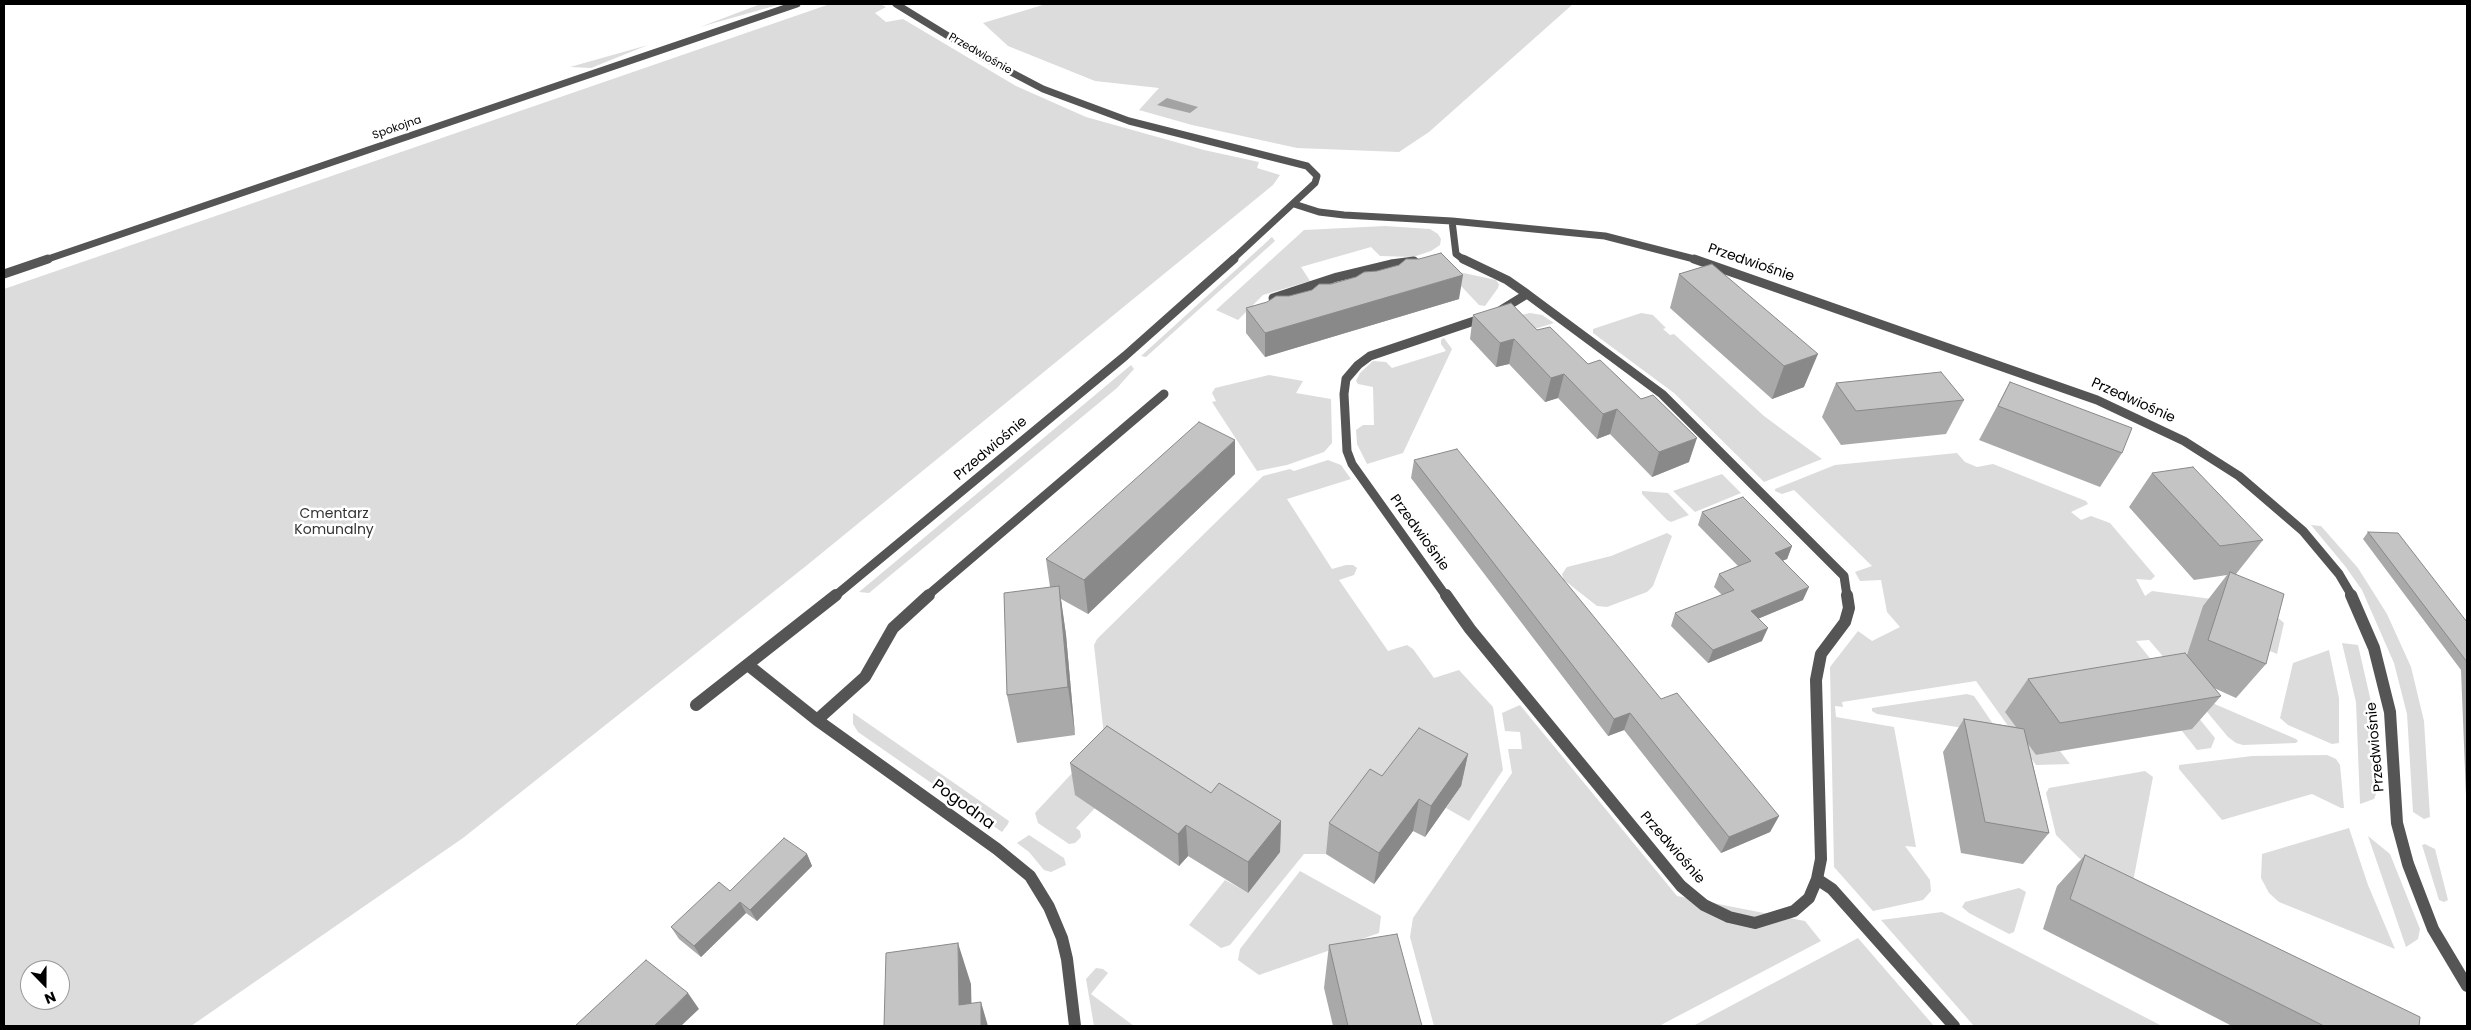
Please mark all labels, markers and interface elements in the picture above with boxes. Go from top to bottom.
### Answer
street label: Przedwiośnie [946,31,1014,77]
street label: Spokojna [371,113,423,143]
street label: Przedwiośnie [1706,240,1796,286]
street label: Przedwiośnie [2088,375,2178,427]
street label: Przedwiośnie [951,414,1031,484]
street label: Przedwiośnie [1386,492,1452,574]
park label: Cmentarz Komunalny [294,506,374,538]
street label: Przedwiośnie [2364,701,2388,793]
street label: Pogodna [928,776,998,834]
street label: Przedwiośnie [1636,808,1708,888]
north arrow [20,960,70,1010]
text: N [42,987,59,1009]

